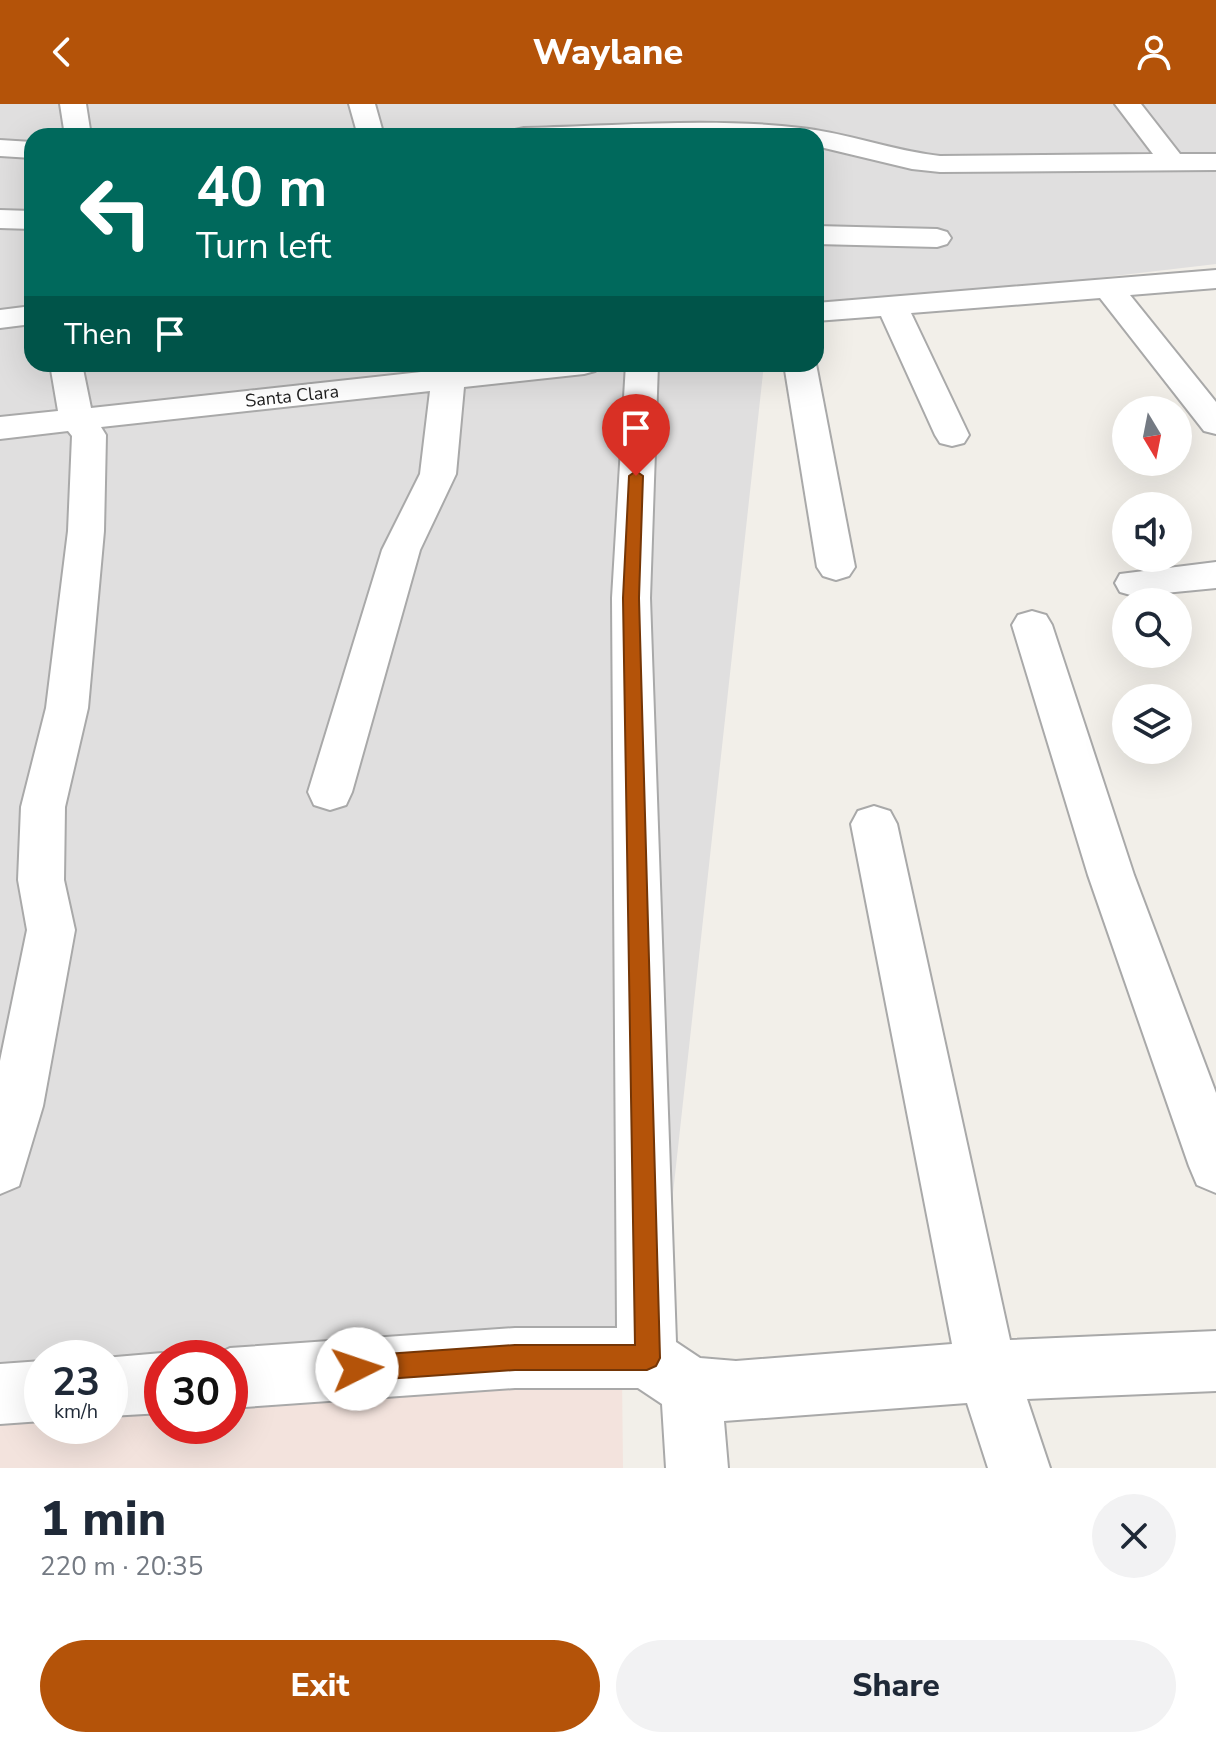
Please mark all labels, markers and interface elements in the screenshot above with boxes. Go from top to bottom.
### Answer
text: Waylane [533,28,683,77]
icon: back [40,30,84,74]
icon: person [1132,30,1176,74]
text: 40 m [196,149,327,226]
icon: left [64,160,168,264]
text: Turn left [196,222,331,271]
icon: arrive [148,312,192,356]
text: Then [64,314,132,355]
street label: Santa Clara [244,379,340,413]
pin [602,394,670,476]
north arrow [1112,396,1192,476]
map controls [1112,396,1192,764]
icon: arrive [614,406,658,450]
button: sound [1112,492,1192,572]
button: search [1112,588,1192,668]
button: layers [1112,684,1192,764]
position arrow [315,1327,399,1411]
speed limit sign: 30 [144,1340,248,1444]
text: 23 [52,1355,100,1409]
text: km/h [54,1398,98,1425]
text: 1 min [40,1486,166,1552]
button: close [1092,1494,1176,1578]
text: 220 m · 20:35 [40,1549,203,1584]
button: Exit [40,1640,600,1732]
button: Share [616,1640,1176,1732]

